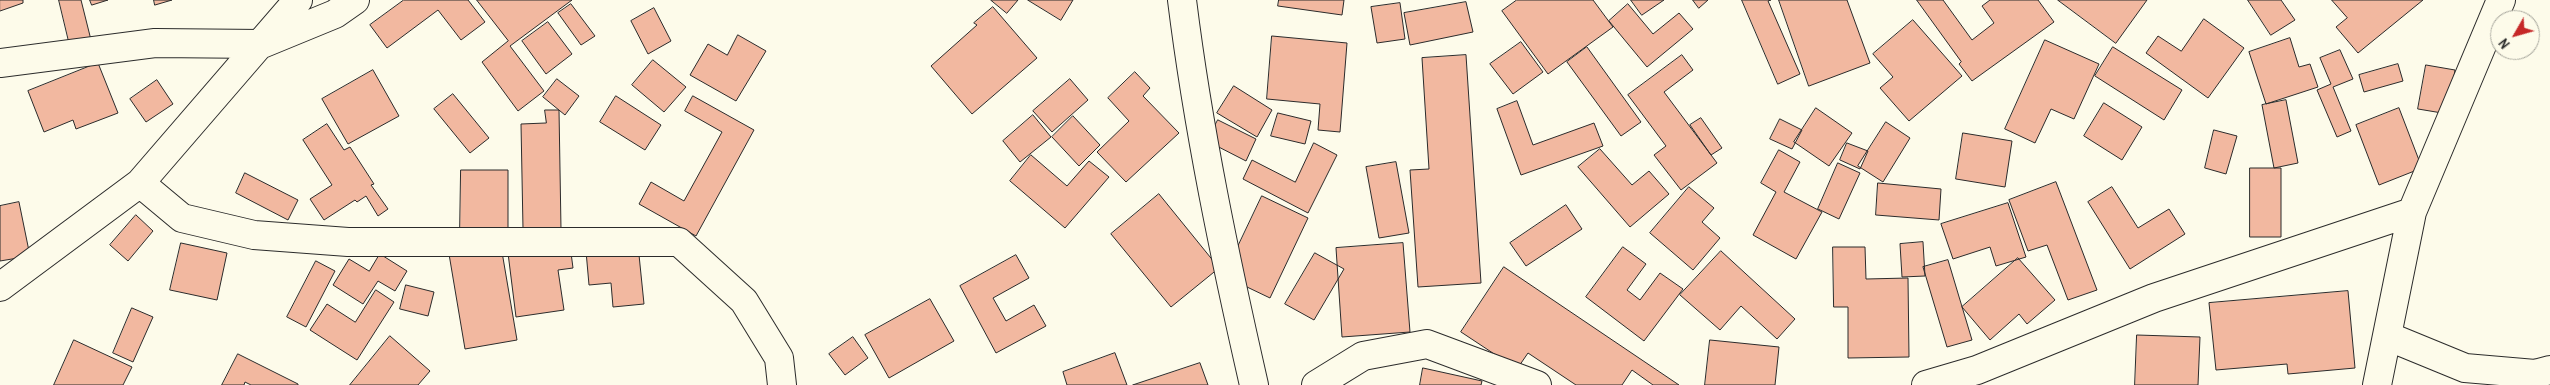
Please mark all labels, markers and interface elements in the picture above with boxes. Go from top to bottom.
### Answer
north arrow [2490,10,2540,60]
text: N [2494,35,2514,52]

